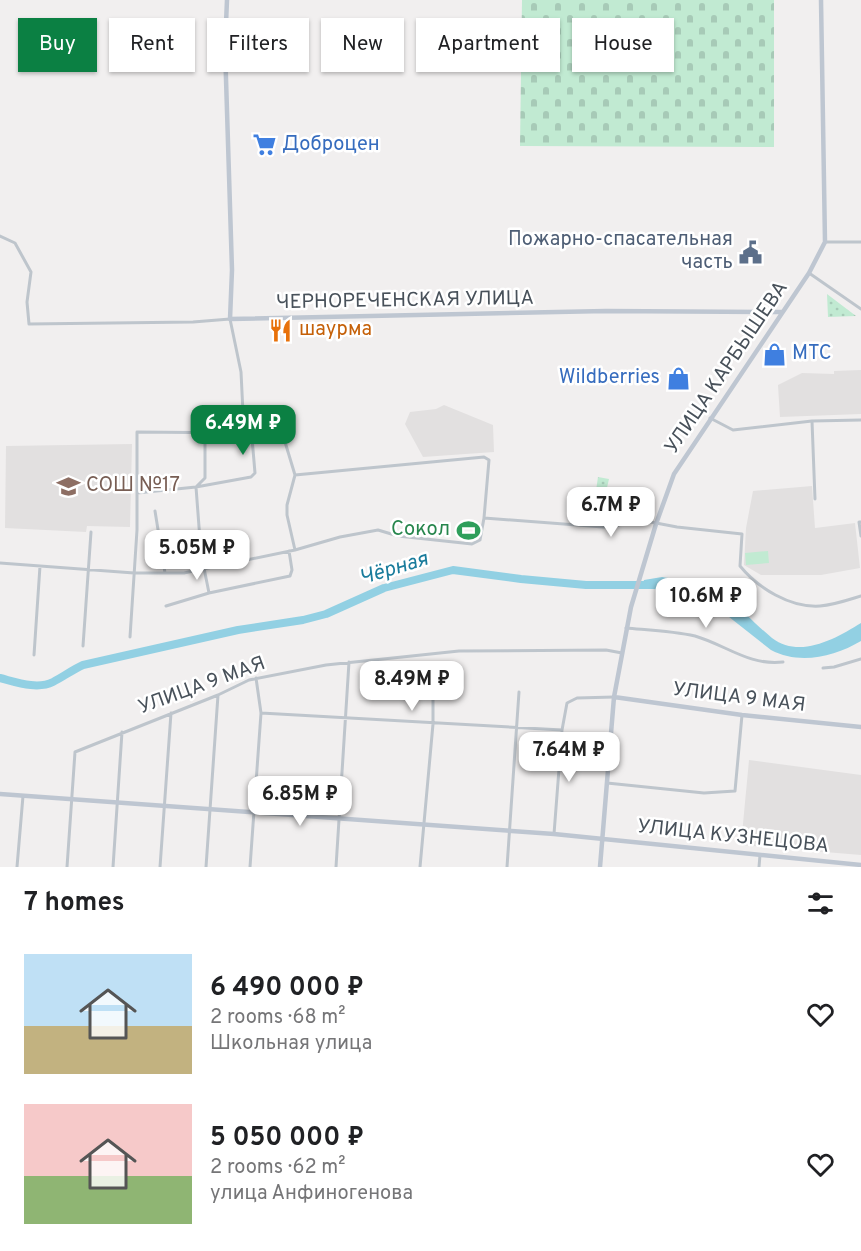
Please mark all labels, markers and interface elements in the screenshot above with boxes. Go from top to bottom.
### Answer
chip: Buy [18,18,97,72]
chip: Rent [109,18,195,72]
chip: Filters [207,18,309,72]
chip: New [321,18,404,72]
chip: Apartment [416,18,560,72]
chip: House [572,18,674,72]
supermarket icon: Доброцен [251,132,277,158]
place label: Доброцен [282,132,380,158]
place label: Пожарно-спасательная часть [508,227,733,276]
public building icon: Пожарно-спасательная часть [738,239,764,265]
street label: УЛИЦА КАРБЫШЕВА [660,277,794,459]
street label: ЧЕРНОРЕЧЕНСКАЯ УЛИЦА [276,286,534,316]
restaurant icon: шаурма [268,317,294,343]
place label: шаурма [299,317,372,343]
shop icon: МТС [761,341,787,367]
place label: МТС [792,341,832,367]
place label: Wildberries [559,365,660,391]
shop icon: Wildberries [665,365,691,391]
pin: 6.49M ₽ [188,405,298,456]
text: 6.49M ₽ [205,411,281,437]
school or university icon: СОШ №17 [55,473,81,499]
place label: СОШ №17 [86,473,180,499]
pin: 6.7M ₽ [562,487,660,538]
text: 6.7M ₽ [581,493,641,519]
place label: Сокол [391,517,450,543]
sports icon: Сокол [455,517,481,543]
pin: 5.05M ₽ [142,530,252,581]
text: 5.05M ₽ [159,536,235,562]
water label: Чёрная [357,546,433,592]
pin: 10.6M ₽ [651,578,761,629]
text: 10.6M ₽ [670,584,742,610]
street label: УЛИЦА 9 МАЯ [135,651,269,721]
pin: 8.49M ₽ [357,661,467,712]
text: 8.49M ₽ [374,667,450,693]
street label: УЛИЦА 9 МАЯ [671,677,807,719]
pin: 7.64M ₽ [514,732,624,783]
text: 7.64M ₽ [533,738,605,764]
pin: 6.85M ₽ [245,776,355,827]
text: 6.85M ₽ [262,782,338,808]
street label: УЛИЦА КУЗНЕЦОВА [636,814,830,860]
text: 7 homes [24,887,124,920]
icon: filters [804,887,837,920]
text: 6 490 000 ₽ [210,972,364,1005]
icon: home [72,978,144,1050]
icon: heart [804,998,837,1031]
text: 2 rooms · 68 m² [210,1005,346,1031]
text: Школьная улица [210,1031,372,1057]
text: 5 050 000 ₽ [210,1122,364,1155]
icon: home [72,1128,144,1200]
icon: heart [804,1148,837,1181]
text: 2 rooms · 62 m² [210,1155,346,1181]
text: улица Анфиногенова [210,1181,413,1207]

